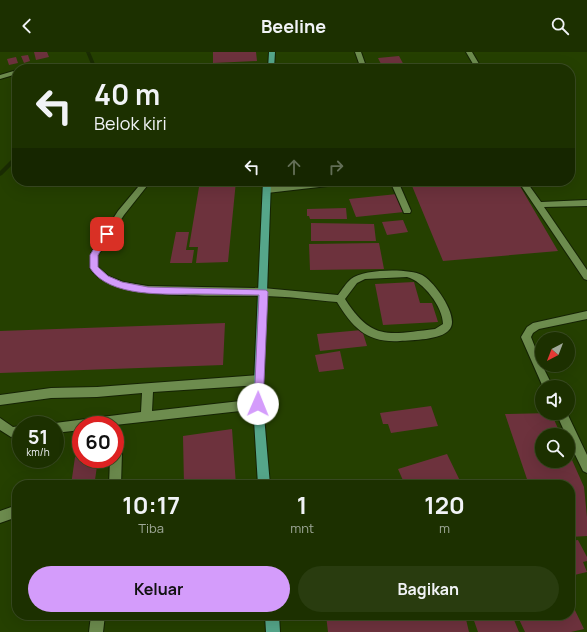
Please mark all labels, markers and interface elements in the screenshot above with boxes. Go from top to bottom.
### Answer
text: Beeline [261,14,326,38]
icon: back [16,15,38,37]
icon: search [549,15,571,37]
text: 40 m [94,75,160,113]
icon: left [28,80,80,132]
text: Belok kiri [94,111,167,135]
icon: left [241,156,263,178]
icon: ahead [283,156,305,178]
icon: right [325,156,347,178]
pin [90,217,124,251]
icon: arrive [96,223,118,245]
north arrow [535,332,575,372]
map controls [535,332,575,468]
button: sound [535,380,575,420]
position arrow [237,383,279,425]
speed limit sign: 60 [72,416,124,468]
text: 51 [28,423,48,450]
button: search [535,428,575,468]
text: km/h [26,445,50,459]
text: 10:17 [122,488,180,521]
text: 1 [297,488,307,521]
text: 120 [424,488,465,521]
text: Tiba [138,519,164,537]
text: mnt [290,519,314,537]
text: m [439,519,450,537]
button: Keluar [28,566,290,612]
button: Bagikan [298,566,559,612]

